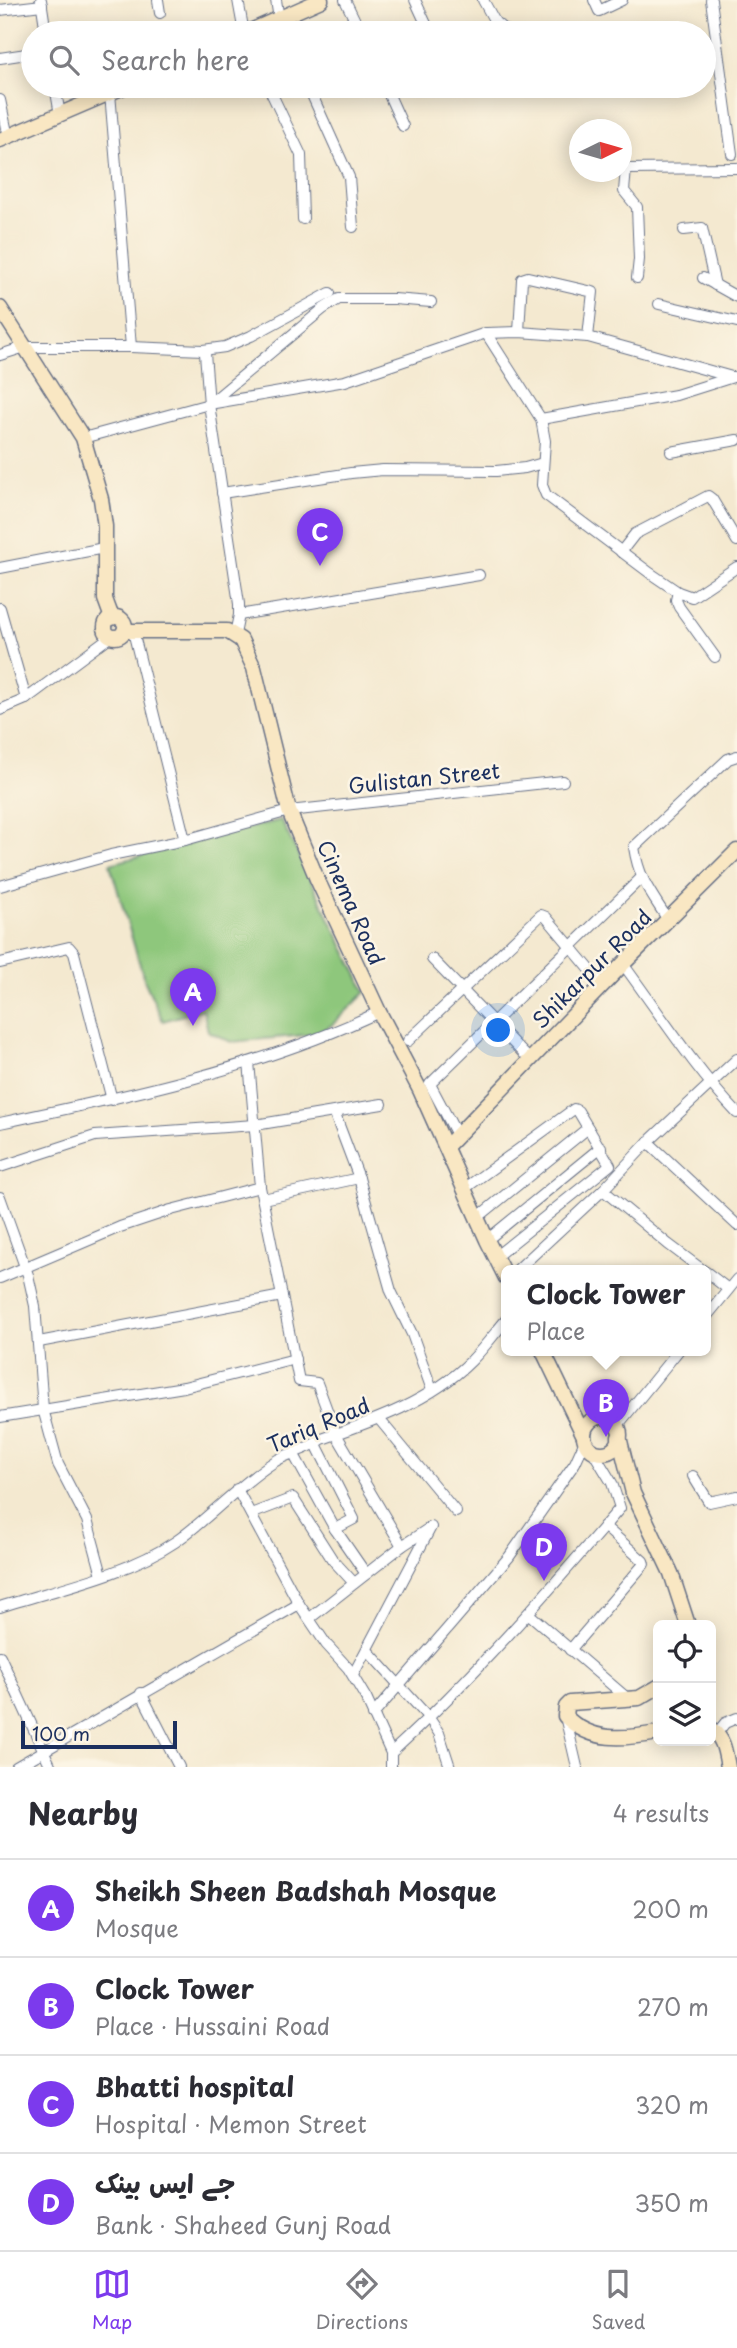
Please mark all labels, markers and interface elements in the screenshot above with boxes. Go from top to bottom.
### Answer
search box [21,21,716,98]
text: Search here [101,40,250,79]
icon: search [45,41,83,79]
north arrow [569,119,632,182]
pin: C [297,508,343,566]
street label: Gulistan Street [347,753,501,801]
street label: Cinema Road [310,834,394,970]
street label: Shikarpur Road [524,901,658,1035]
pin: A [170,968,216,1026]
your location [481,1013,515,1047]
popup [501,1265,711,1356]
text: Clock Tower [527,1274,685,1313]
text: Place [527,1313,585,1348]
pin: B [583,1379,629,1437]
street label: Tariq Road [262,1388,374,1460]
pin: D [521,1523,567,1581]
map controls [653,1620,716,1746]
button: locate [653,1620,716,1683]
button: layers [653,1683,716,1746]
scale bar [21,1718,177,1750]
text: 100 m [32,1719,90,1747]
text: Nearby [28,1790,138,1835]
text: 4 results [613,1795,709,1830]
text: Sheikh Sheen Badshah Mosque [95,1871,497,1910]
text: A [42,1891,60,1926]
text: 200 m [632,1891,709,1926]
text: Mosque [95,1910,179,1945]
text: Clock Tower [95,1969,254,2008]
text: B [43,1989,59,2024]
text: 270 m [637,1989,709,2024]
text: Place · Hussaini Road [95,2008,330,2043]
text: Bhatti hospital [95,2067,294,2106]
text: C [42,2087,60,2122]
text: 320 m [635,2087,709,2122]
text: Hospital · Memon Street [95,2106,367,2141]
text: جے ایس بینک [95,2163,235,2202]
text: D [42,2185,60,2220]
text: 350 m [634,2185,709,2220]
text: Bank · Shaheed Gunj Road [95,2207,391,2242]
tab: Map [92,2265,132,2335]
tab: Directions [316,2265,408,2335]
tab: Saved [591,2265,645,2335]

